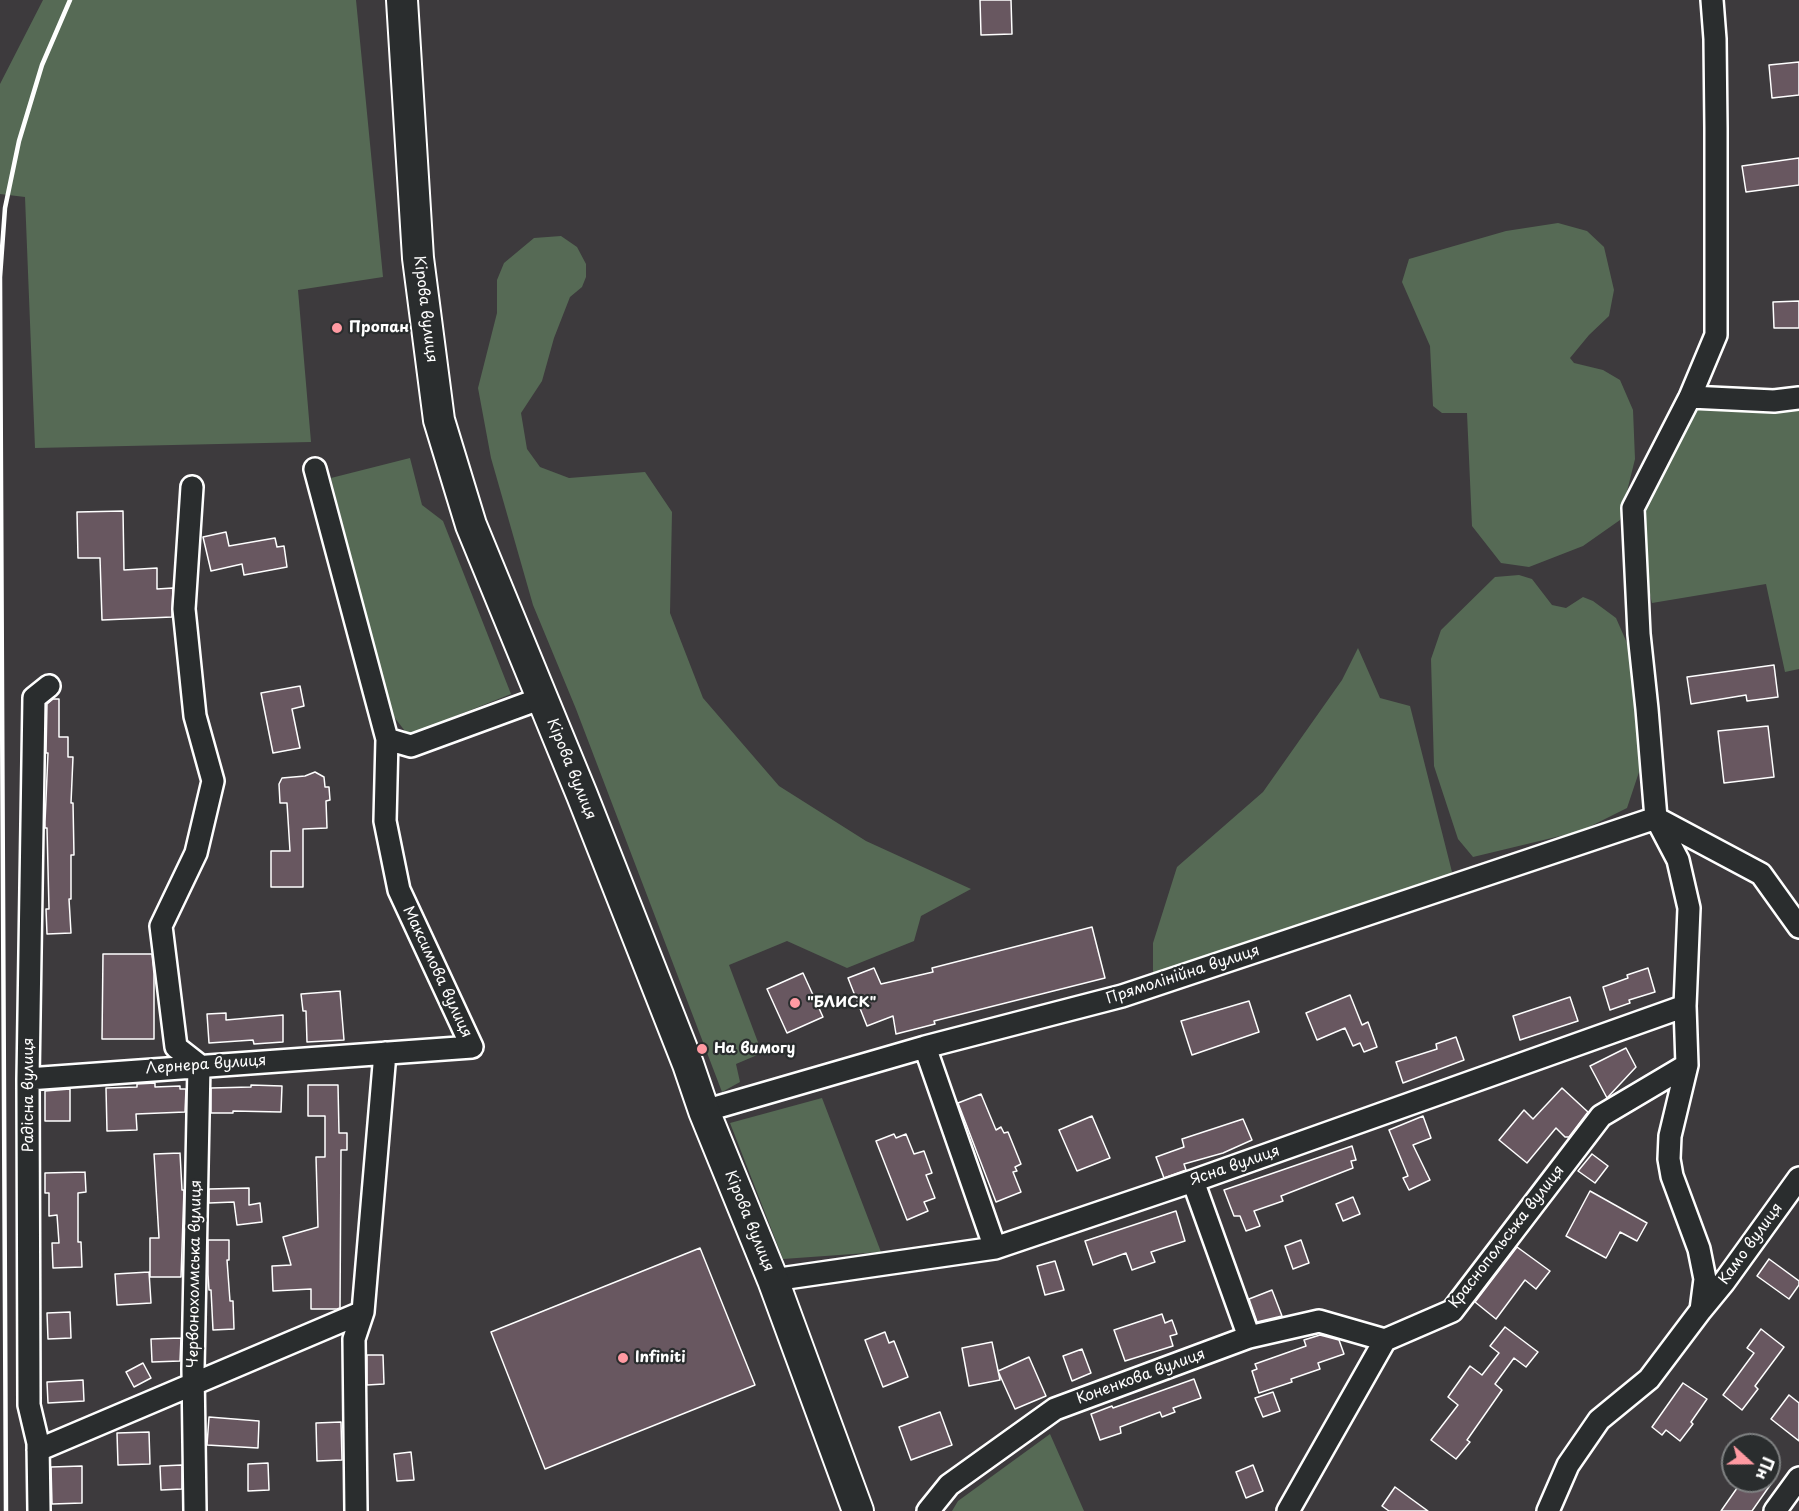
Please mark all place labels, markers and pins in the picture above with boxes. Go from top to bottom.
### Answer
place label: Пропан [349,319,409,337]
marker: Пропан [330,321,344,335]
place label: "БЛИСК" [807,994,876,1012]
marker: "БЛИСК" [788,996,802,1010]
place label: На вимогу [714,1040,795,1058]
marker: На вимогу [695,1042,709,1056]
place label: Infiniti [635,1349,685,1367]
marker: Infiniti [616,1351,630,1365]

